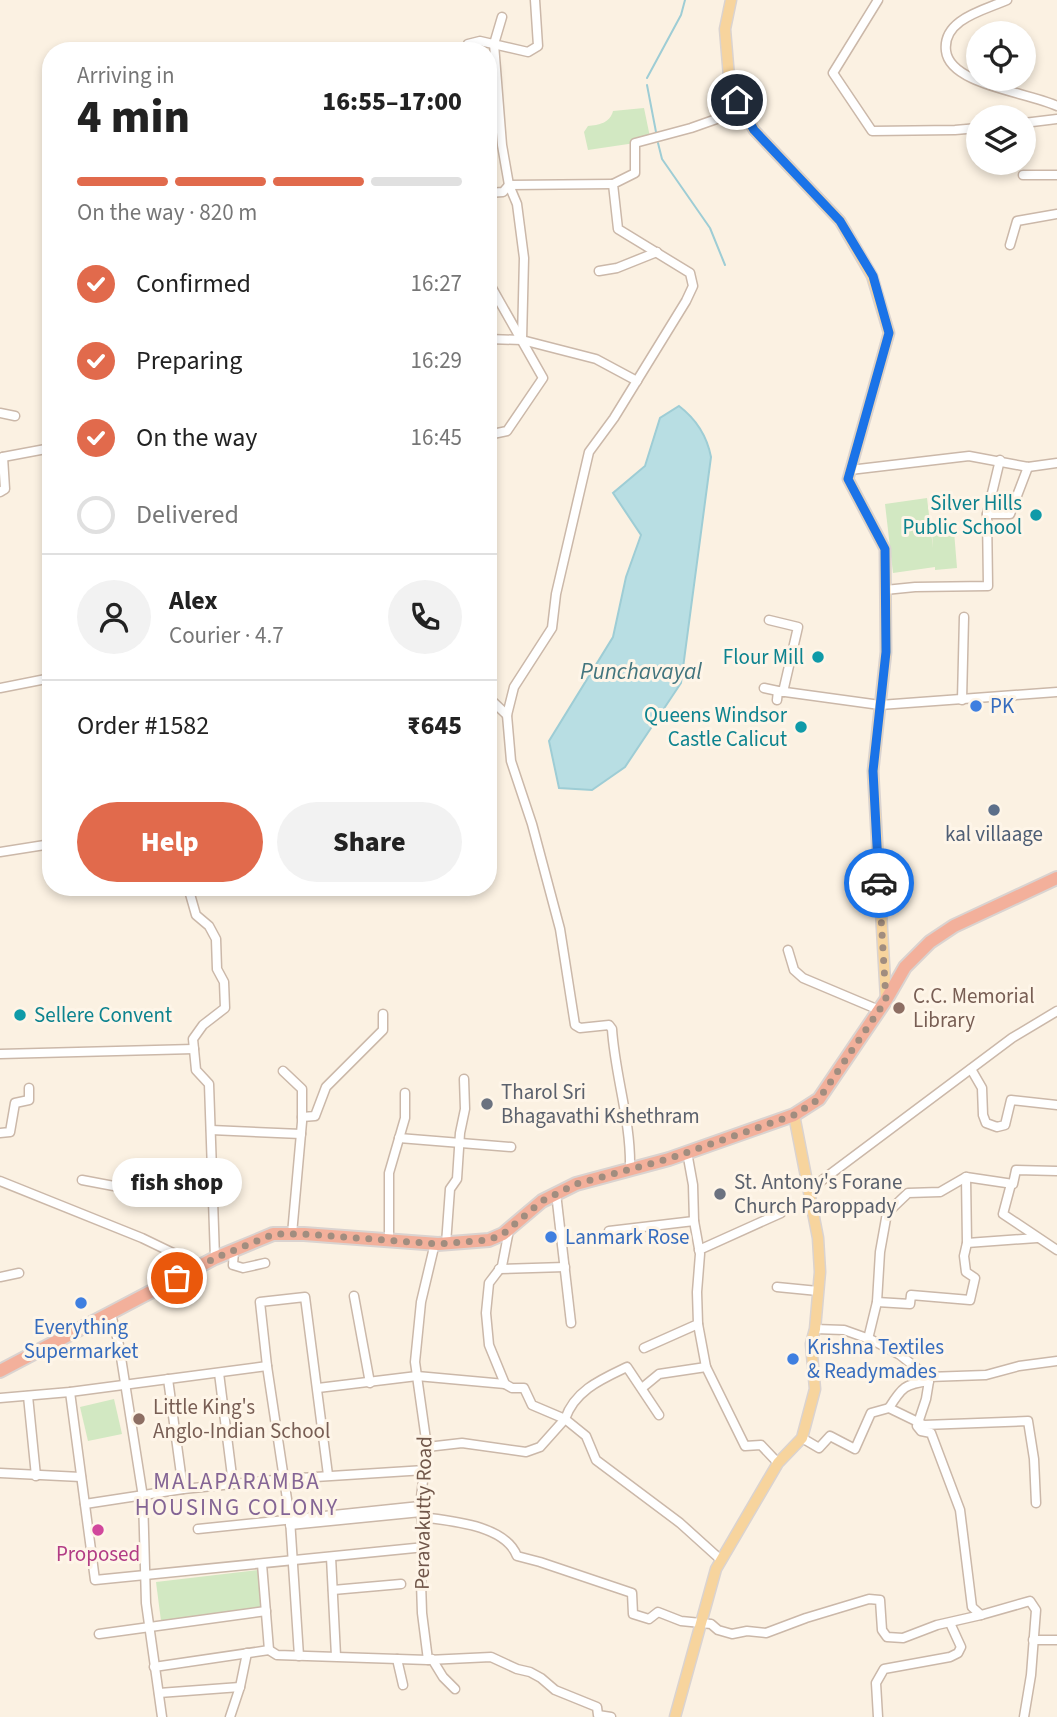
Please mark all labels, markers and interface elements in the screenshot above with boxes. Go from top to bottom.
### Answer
map controls [966,21,1036,175]
button: locate [966,21,1036,91]
text: Arriving in [77,59,175,92]
pin [707,70,767,130]
icon: home [718,81,756,119]
text: 16:55–17:00 [322,83,462,120]
text: 4 min [77,85,190,150]
button: layers [966,105,1036,175]
text: On the way · 820 m [77,196,257,229]
icon: check [77,265,115,303]
text: Confirmed [136,265,251,302]
text: 16:27 [411,267,462,300]
icon: check [77,342,115,380]
text: Preparing [136,342,242,379]
text: 16:29 [411,344,462,377]
icon: check [77,419,115,457]
text: On the way [136,419,257,456]
text: 16:45 [411,421,462,454]
place label: Silver Hills Public School [902,488,1022,542]
text: Delivered [136,496,239,533]
marker: Silver Hills Public School [1028,507,1044,523]
button: person [77,580,151,654]
button: phone [388,580,462,654]
text: Alex [169,582,218,619]
text: Courier · 4.7 [169,619,284,652]
place label: Flour Mill [723,642,804,672]
marker: Flour Mill [810,649,826,665]
water label: Punchavayal [580,655,702,688]
place label: PK [990,691,1015,721]
marker: PK [968,698,984,714]
place label: Queens Windsor Castle Calicut [644,700,788,754]
text: Order #1582 [77,707,209,744]
text: ₹645 [407,707,462,744]
marker: Queens Windsor Castle Calicut [793,719,809,735]
button: Help [77,802,263,882]
button: Share [277,802,462,882]
marker: kal villaage [986,802,1002,818]
place label: kal villaage [945,819,1043,849]
courier [844,848,914,918]
icon: car [860,864,898,902]
place label: C.C. Memorial Library [913,981,1035,1035]
place label: Sellere Convent [34,1000,172,1030]
marker: C.C. Memorial Library [891,1000,907,1016]
marker: Sellere Convent [12,1007,28,1023]
place label: Tharol Sri Bhagavathi Kshethram [501,1077,700,1131]
marker: Tharol Sri Bhagavathi Kshethram [479,1096,495,1112]
callout: fish shop [112,1159,242,1208]
text: fish shop [131,1166,223,1199]
place label: St. Antony's Forane Church Paroppady [734,1167,902,1221]
marker: St. Antony's Forane Church Paroppady [712,1186,728,1202]
place label: Lanmark Rose [565,1222,689,1252]
marker: Lanmark Rose [543,1229,559,1245]
pin [147,1248,207,1308]
icon: bag [158,1259,196,1297]
marker: Everything Supermarket [73,1295,89,1311]
place label: Everything Supermarket [24,1312,138,1366]
place label: Krishna Textiles & Readymades [807,1332,944,1386]
marker: Krishna Textiles & Readymades [785,1351,801,1367]
place label: Little King's Anglo-Indian School [153,1392,330,1446]
marker: Little King's Anglo-Indian School [131,1411,147,1427]
street label: Peravakutty Road [407,1436,439,1590]
district label: MALAPARAMBA HOUSING COLONY [135,1465,339,1524]
marker: Proposed [90,1522,106,1538]
place label: Proposed [56,1539,140,1569]

